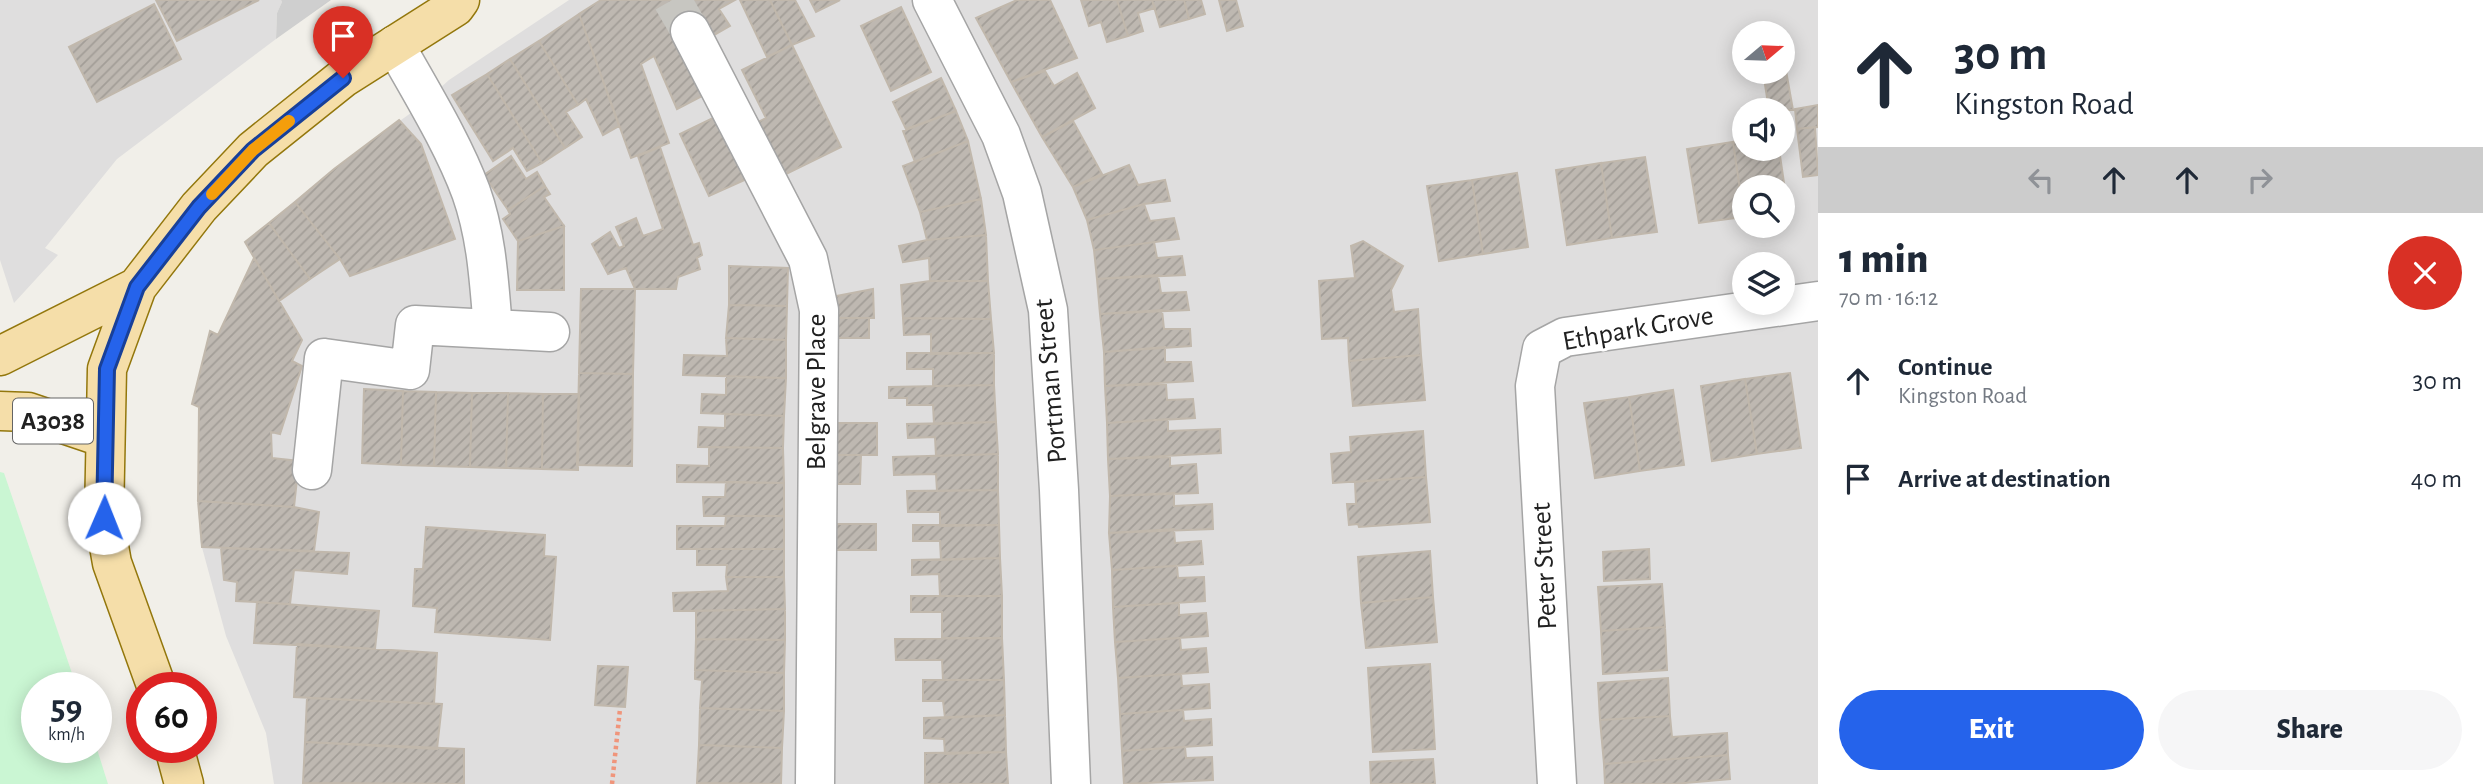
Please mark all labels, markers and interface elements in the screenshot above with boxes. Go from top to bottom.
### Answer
pin [313,6,373,78]
icon: arrive [324,17,362,55]
north arrow [1732,21,1796,84]
map controls [1732,21,1795,315]
icon: ahead [1839,28,1930,119]
text: 30 m [1954,30,2048,79]
text: Kingston Road [1954,88,2134,120]
button: sound [1732,98,1795,161]
icon: left [2022,161,2060,199]
icon: ahead [2095,161,2133,199]
icon: ahead [2168,161,2206,199]
icon: right [2241,161,2279,199]
button: search [1732,175,1795,238]
button: close [2388,236,2462,310]
text: 1 min [1839,238,1928,280]
button: layers [1732,252,1795,315]
text: 70 m · 16:12 [1839,287,1938,310]
street label: Portman Street [1030,298,1072,464]
street label: Ethpark Grove [1560,302,1716,356]
street label: Belgrave Place [803,314,831,470]
text: Continue [1898,354,1993,380]
icon: ahead [1839,362,1877,400]
text: 30 m [2412,368,2462,394]
text: Kingston Road [1898,385,2027,408]
road number: A3038 [13,398,93,444]
icon: arrive [1839,460,1877,498]
text: Arrive at destination [1898,466,2111,492]
text: 40 m [2411,466,2462,492]
position arrow [67,481,141,555]
street label: Peter Street [1528,502,1562,630]
speed limit sign: 60 [126,672,217,763]
button: Exit [1839,690,2144,770]
button: Share [2158,690,2462,770]
text: 59 [50,691,83,726]
text: km/h [48,726,85,744]

